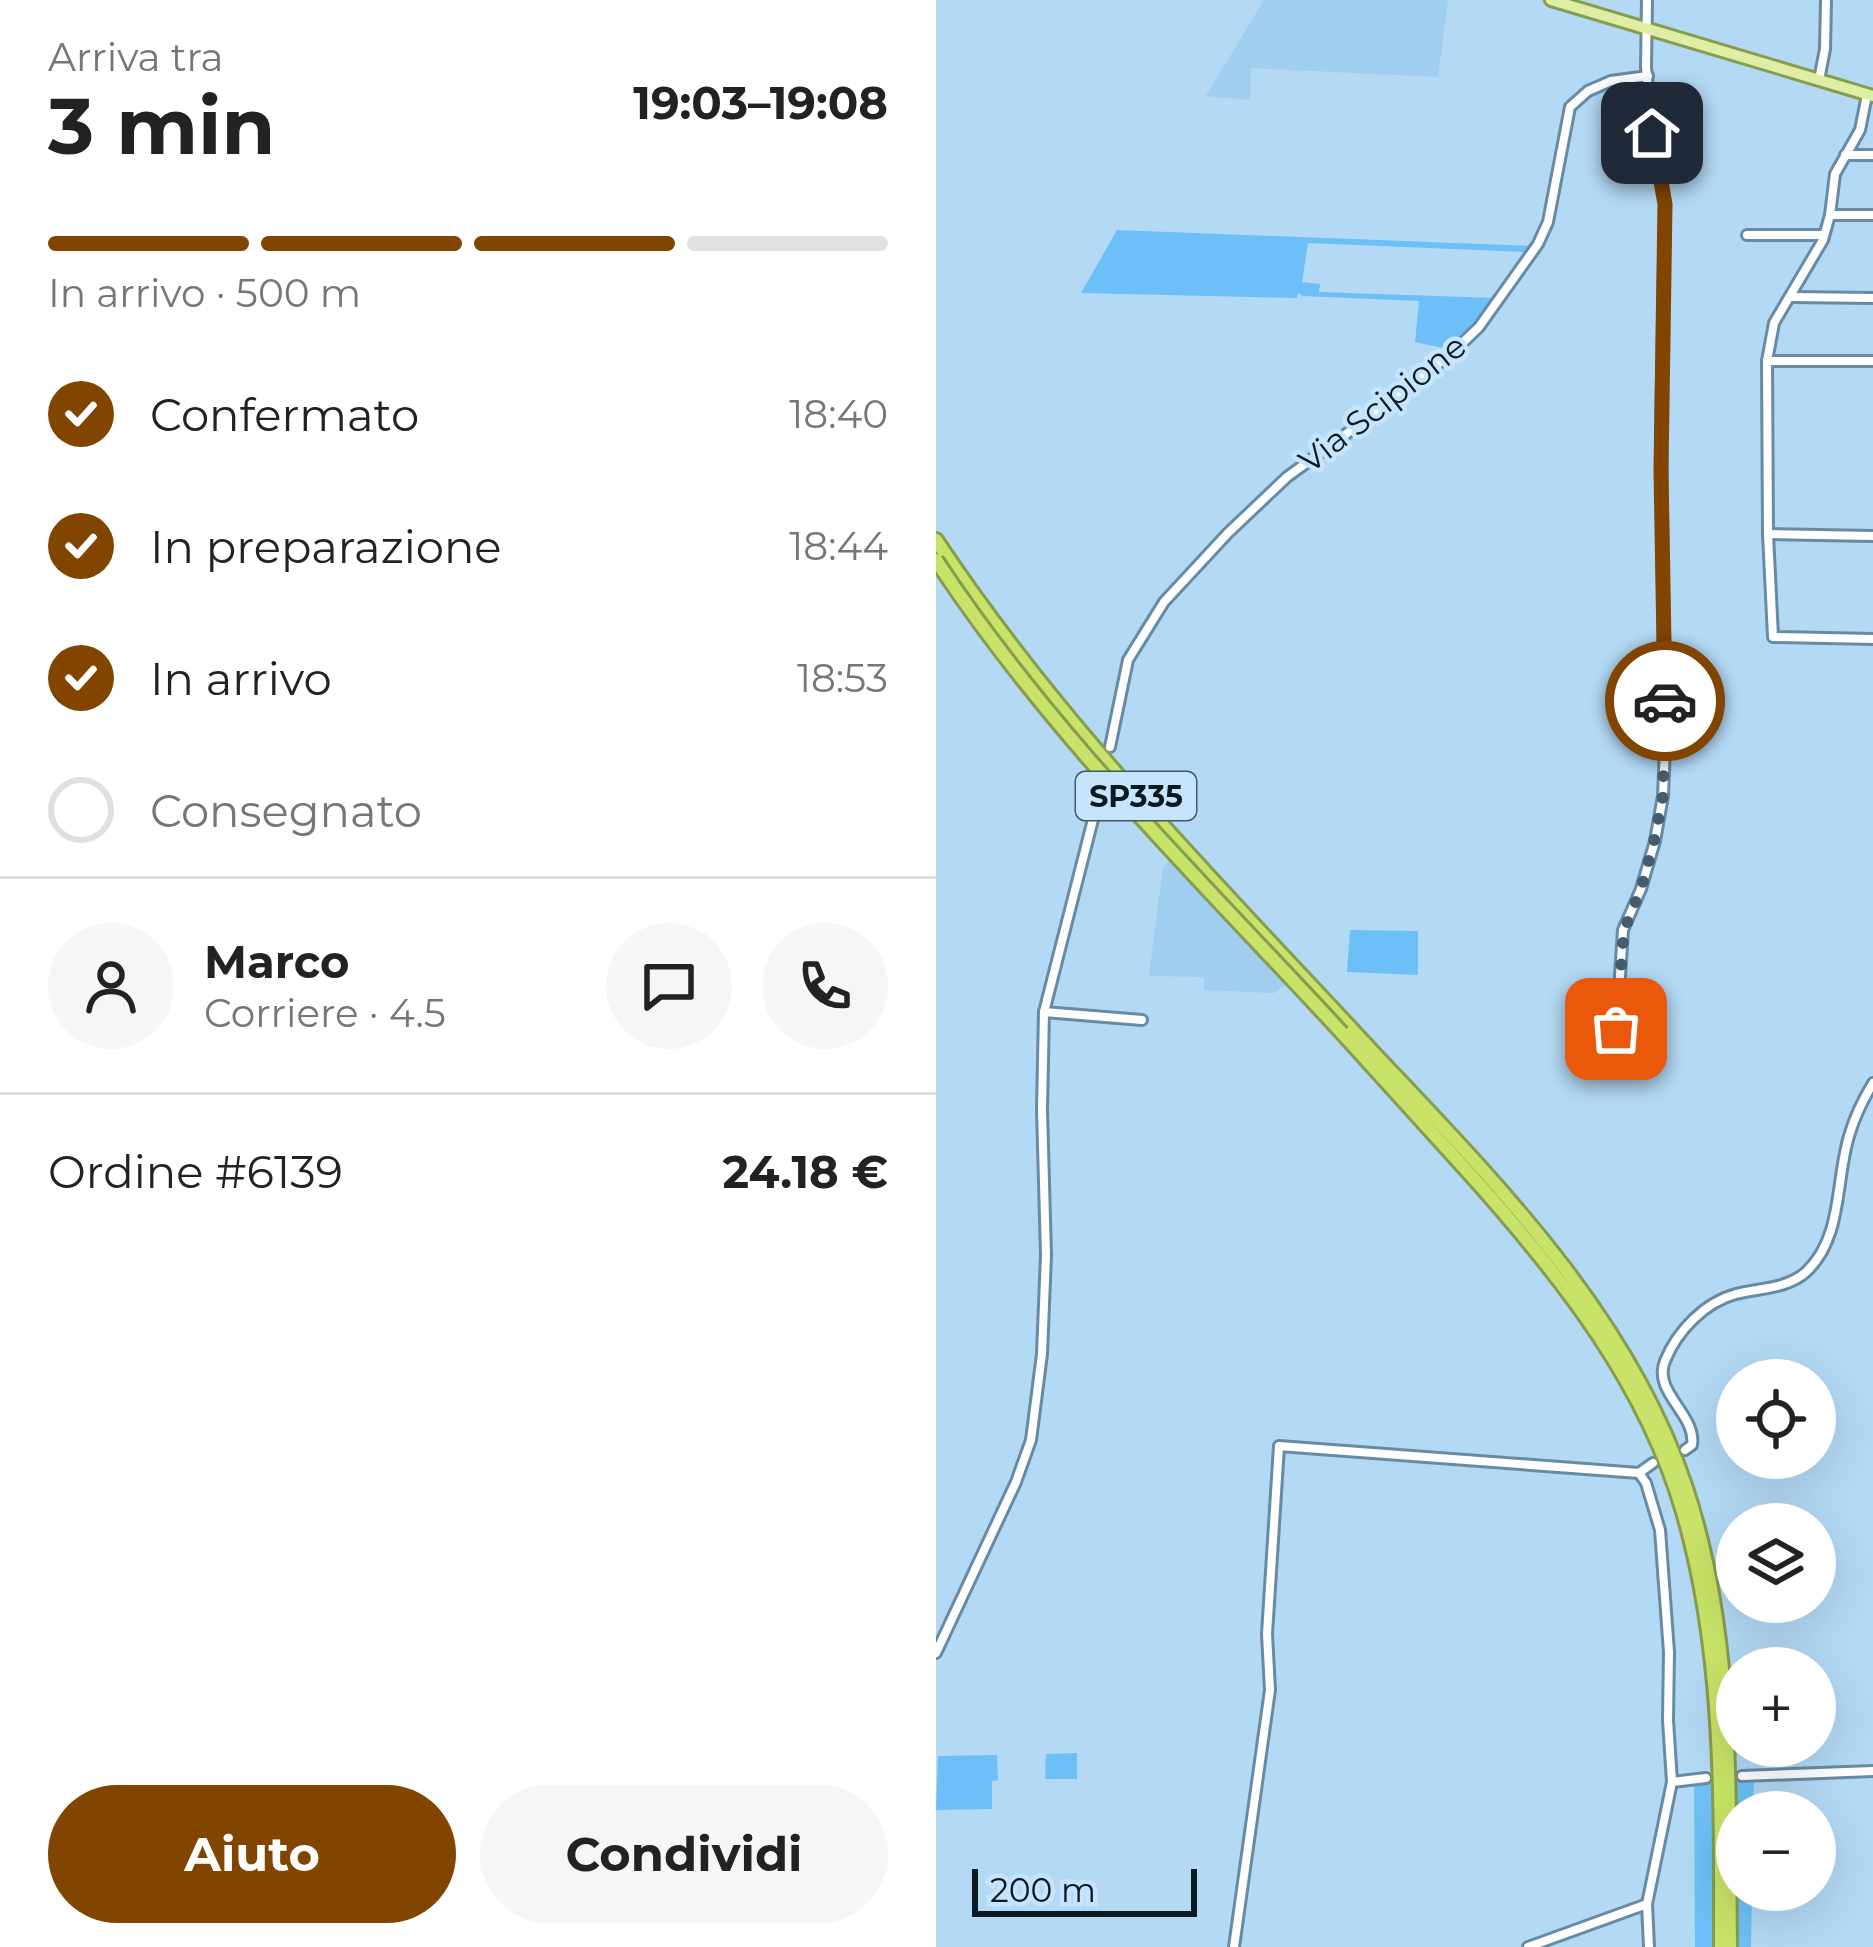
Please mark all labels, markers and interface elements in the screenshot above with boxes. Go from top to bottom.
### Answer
text: Arriva tra [48,33,224,81]
text: 19:03–19:08 [633,75,888,130]
text: 3 min [48,78,275,174]
pin [1601,82,1703,184]
icon: home [1619,100,1685,166]
text: In arrivo · 500 m [48,269,361,317]
street label: Via Scipione [1290,325,1474,481]
icon: check [48,381,114,447]
text: Confermato [150,387,419,442]
text: 18:40 [789,390,888,438]
icon: check [48,513,114,579]
text: In preparazione [150,519,502,574]
text: 18:44 [789,522,888,570]
courier [1605,641,1725,761]
icon: check [48,645,114,711]
text: In arrivo [150,651,332,706]
text: 18:53 [797,654,888,702]
icon: car [1632,668,1698,734]
road number: SP335 [1076,772,1196,820]
text: Consegnato [150,783,422,838]
button: person [48,923,174,1049]
button: chat [606,923,732,1049]
button: phone [762,923,888,1049]
text: Marco [204,934,350,989]
pin [1565,978,1667,1080]
text: Corriere · 4.5 [204,989,446,1037]
icon: bag [1583,996,1649,1062]
text: Ordine #6139 [48,1144,343,1199]
text: 24.18 € [722,1144,888,1199]
map controls [1716,1359,1836,1911]
button: locate [1716,1359,1836,1479]
button: layers [1716,1503,1836,1623]
button: + [1716,1647,1836,1767]
button: Aiuto [48,1785,456,1923]
button: Condividi [480,1785,888,1923]
button: − [1716,1791,1836,1911]
scale bar [972,1863,1197,1916]
text: 200 m [990,1870,1096,1910]

